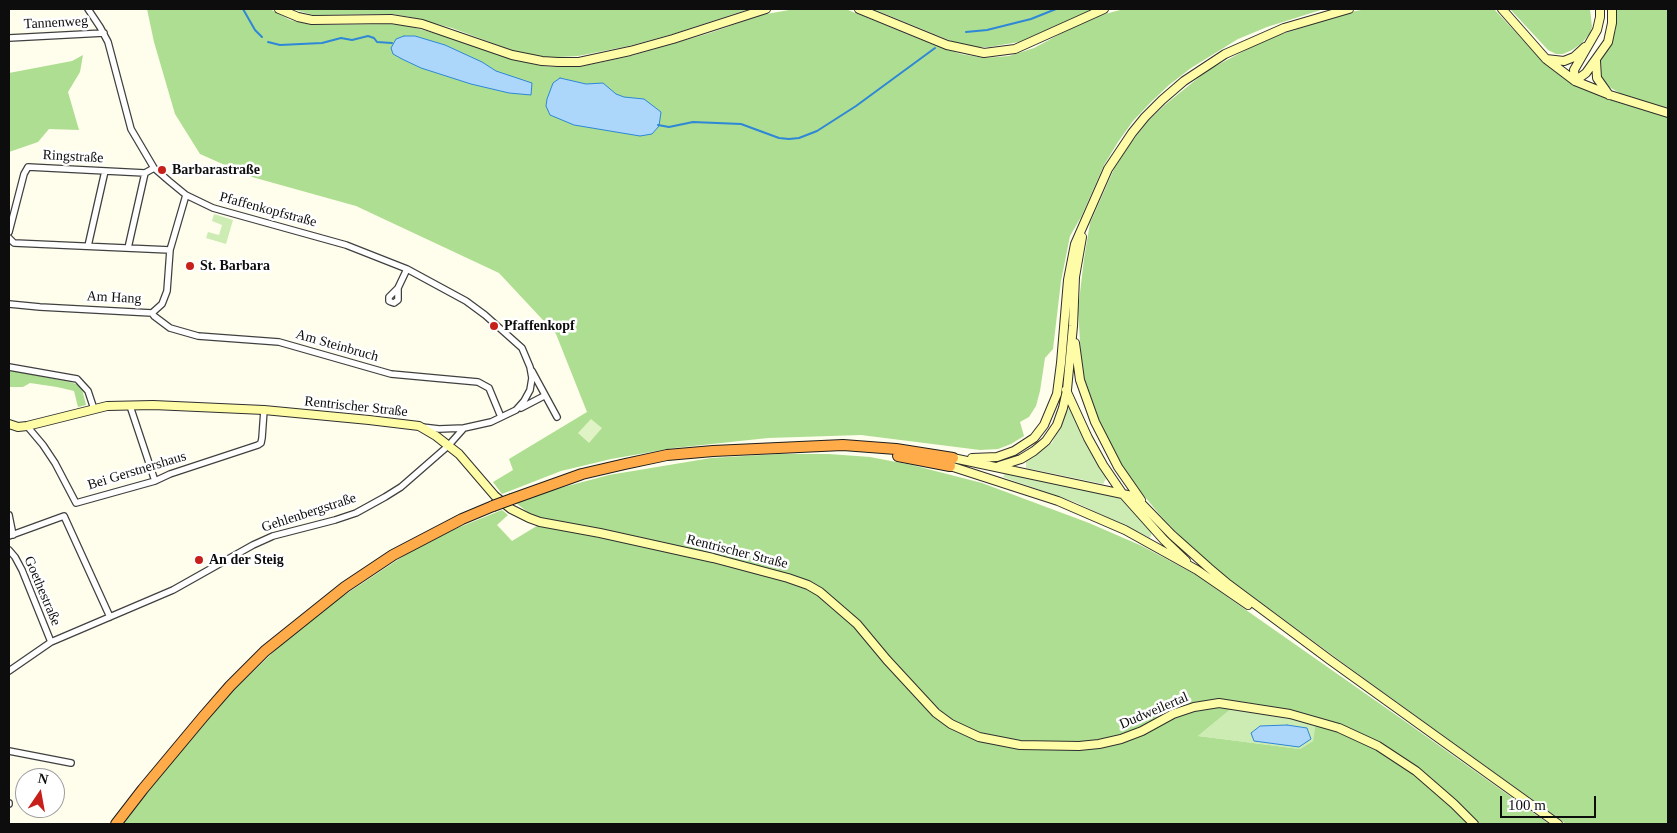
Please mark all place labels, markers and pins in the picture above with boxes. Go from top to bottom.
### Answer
place label: Barbarastraße [172,162,260,178]
marker: Barbarastraße [156,164,168,176]
place label: St. Barbara [200,258,270,274]
marker: St. Barbara [184,260,196,272]
place label: Pfaffenkopf [504,318,575,334]
marker: Pfaffenkopf [488,320,500,332]
place label: An der Steig [209,552,284,568]
marker: An der Steig [193,554,205,566]

